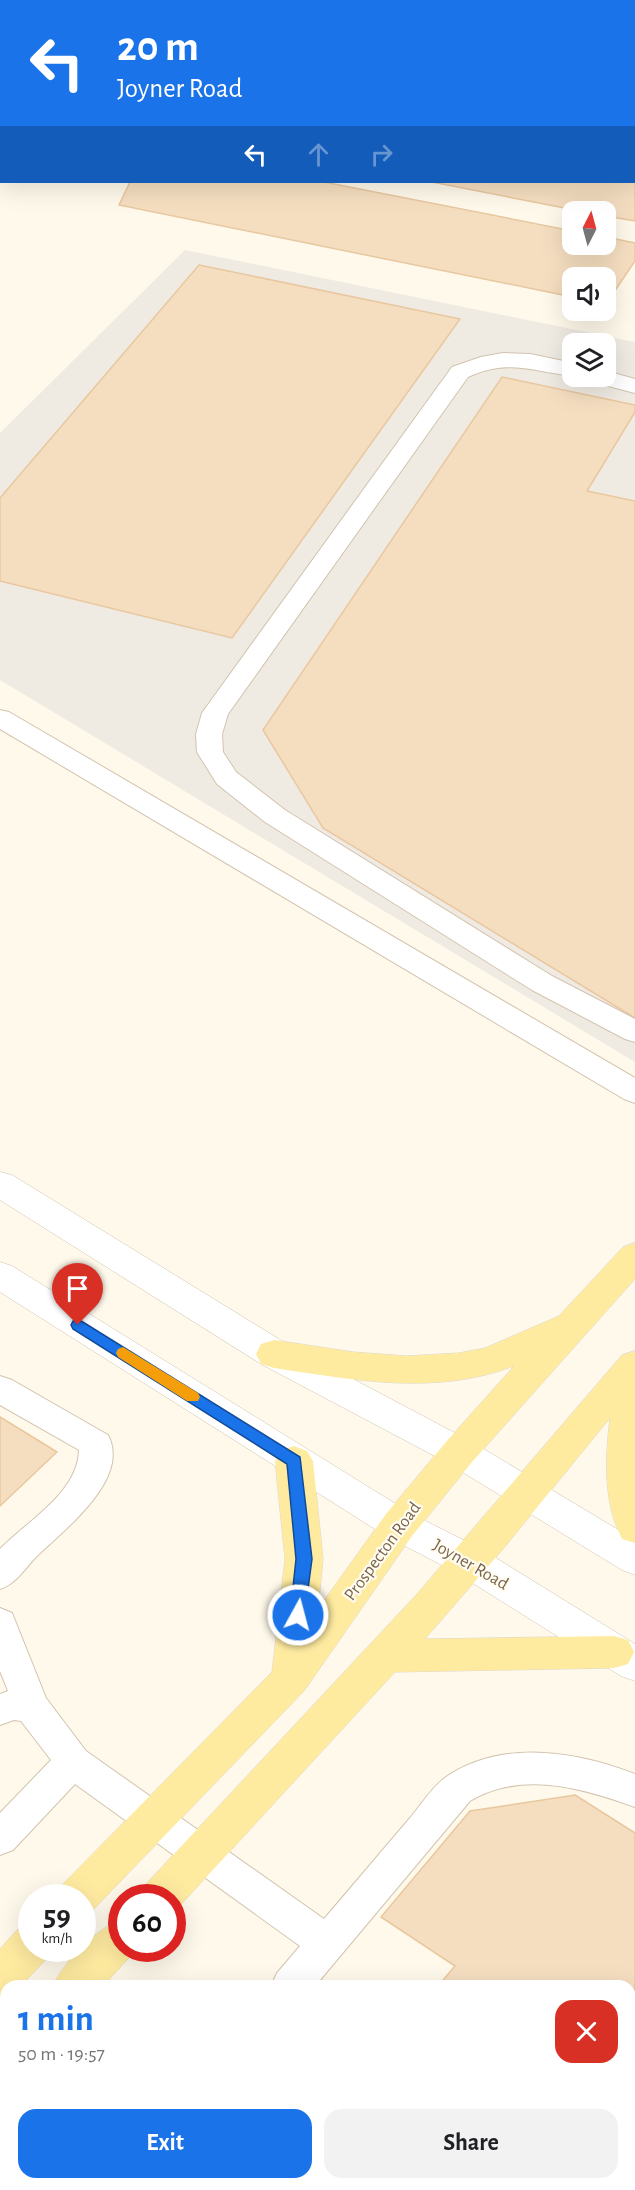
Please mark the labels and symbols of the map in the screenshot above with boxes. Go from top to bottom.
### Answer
north arrow [562,201,616,255]
pin [52,1263,103,1325]
street label: Prospecton Road [341,1499,424,1604]
street label: Joyner Road [430,1536,511,1594]
position arrow [266,1583,330,1647]
speed limit sign: 60 [108,1884,186,1962]

